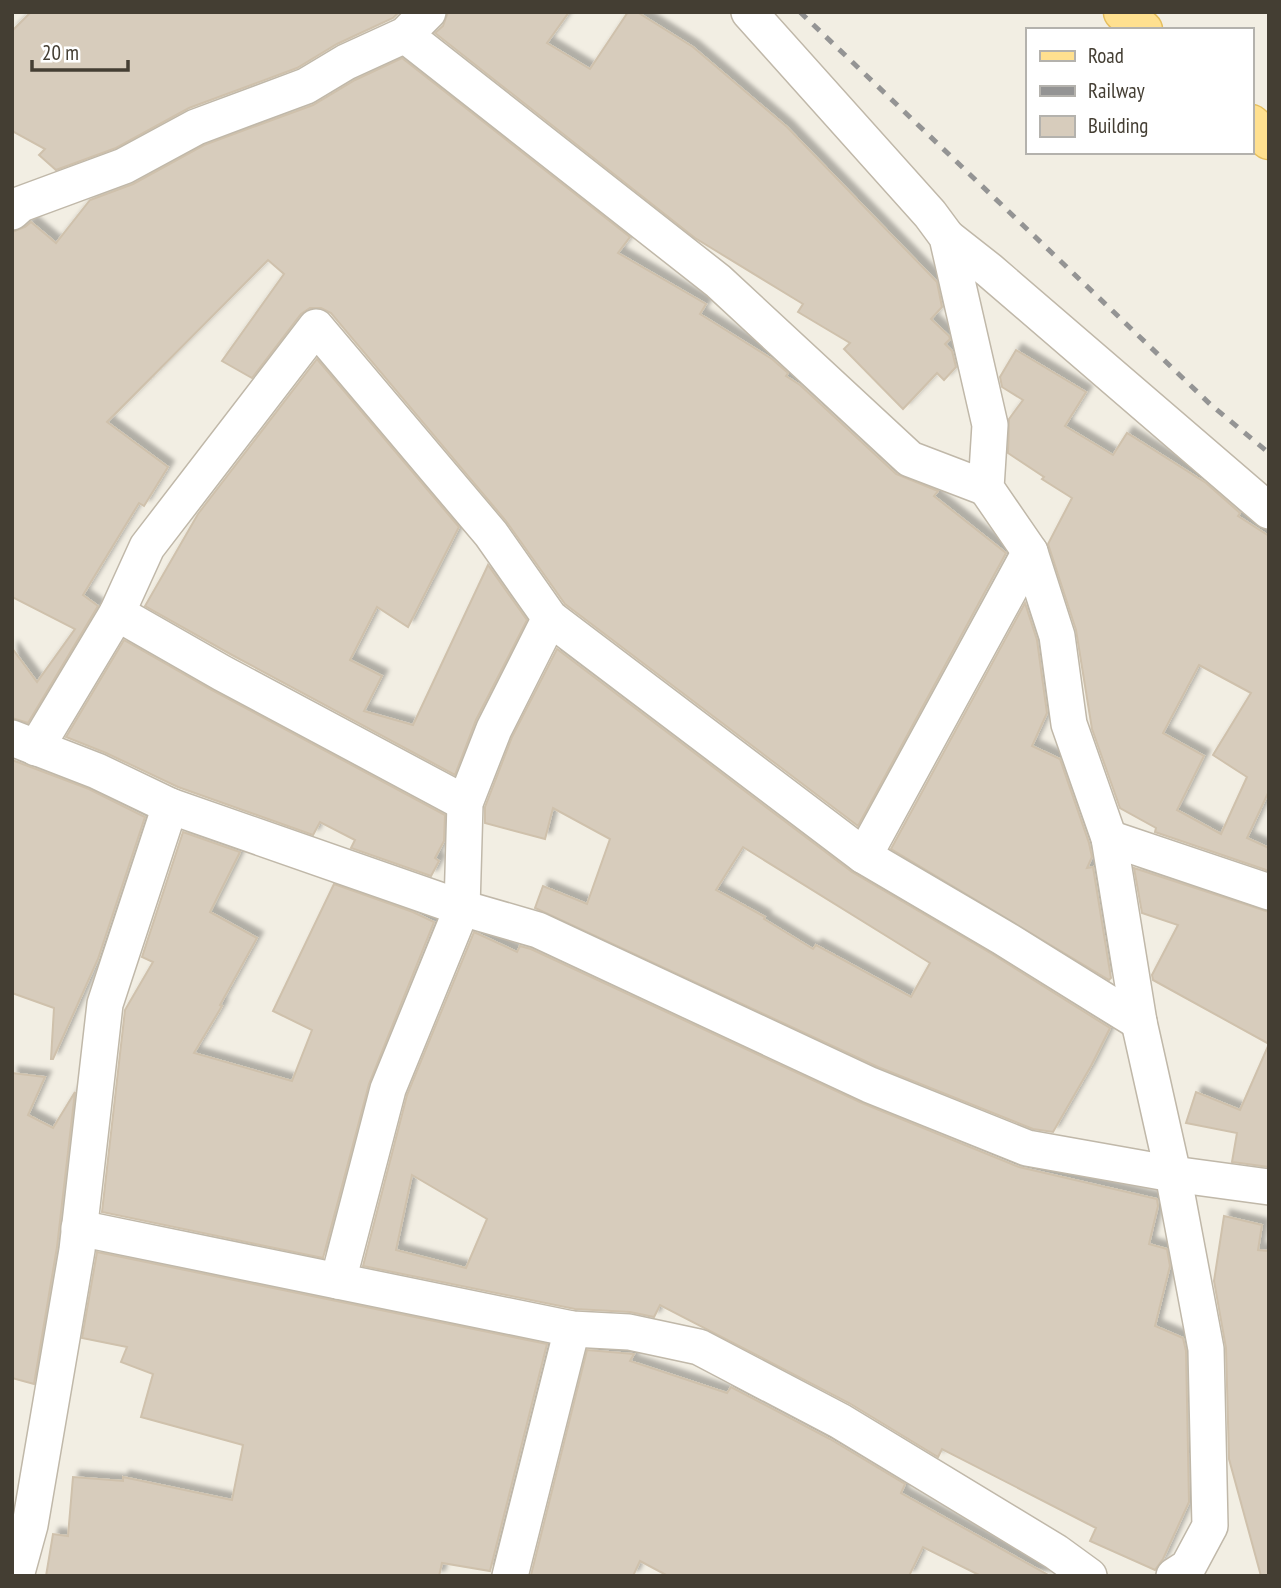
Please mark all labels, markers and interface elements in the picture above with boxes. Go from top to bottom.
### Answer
scale bar [32,28,128,72]
legend [1026,28,1253,154]
text: 20 m [42,39,79,66]
text: Road [1088,42,1124,69]
text: Railway [1088,77,1145,104]
text: Building [1088,112,1148,139]

